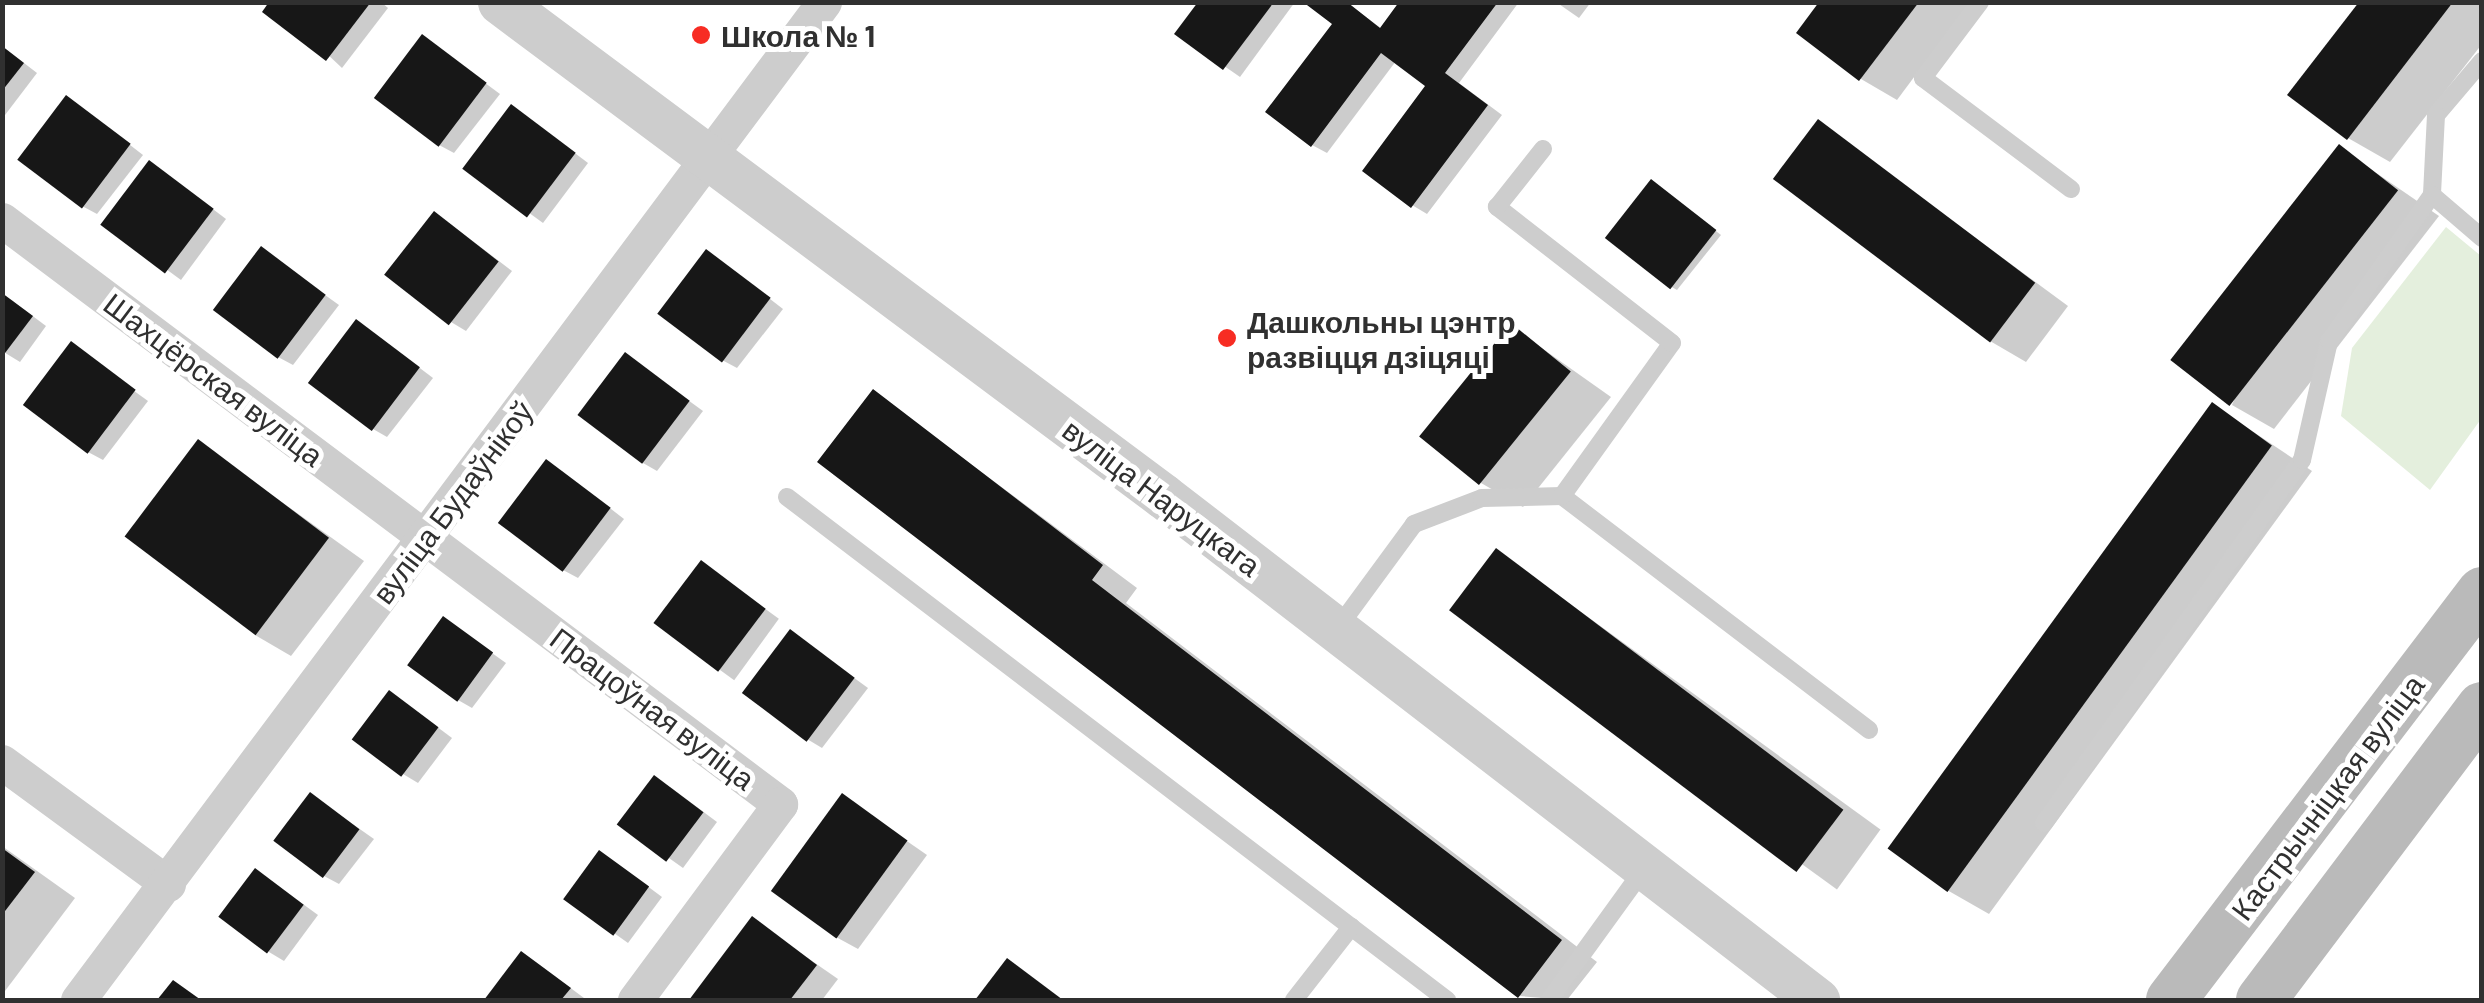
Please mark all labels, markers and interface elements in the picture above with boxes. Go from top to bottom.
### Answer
place label: Школа № 1 [721,17,875,53]
marker: Школа № 1 [690,24,712,46]
street label: Шахцёрская вуліца [97,285,331,473]
place label: Дашкольны цэнтр развіцця дзіцяці [1247,303,1516,374]
marker: Дашкольны цэнтр развіцця дзіцяці [1216,327,1238,349]
street label: вуліца Будаўнікоў [364,394,540,610]
street label: вуліца Наруцкага [1056,411,1268,583]
street label: Працоўная вуліца [544,619,762,797]
street label: Кастрычніцкая вуліца [2223,667,2431,927]

